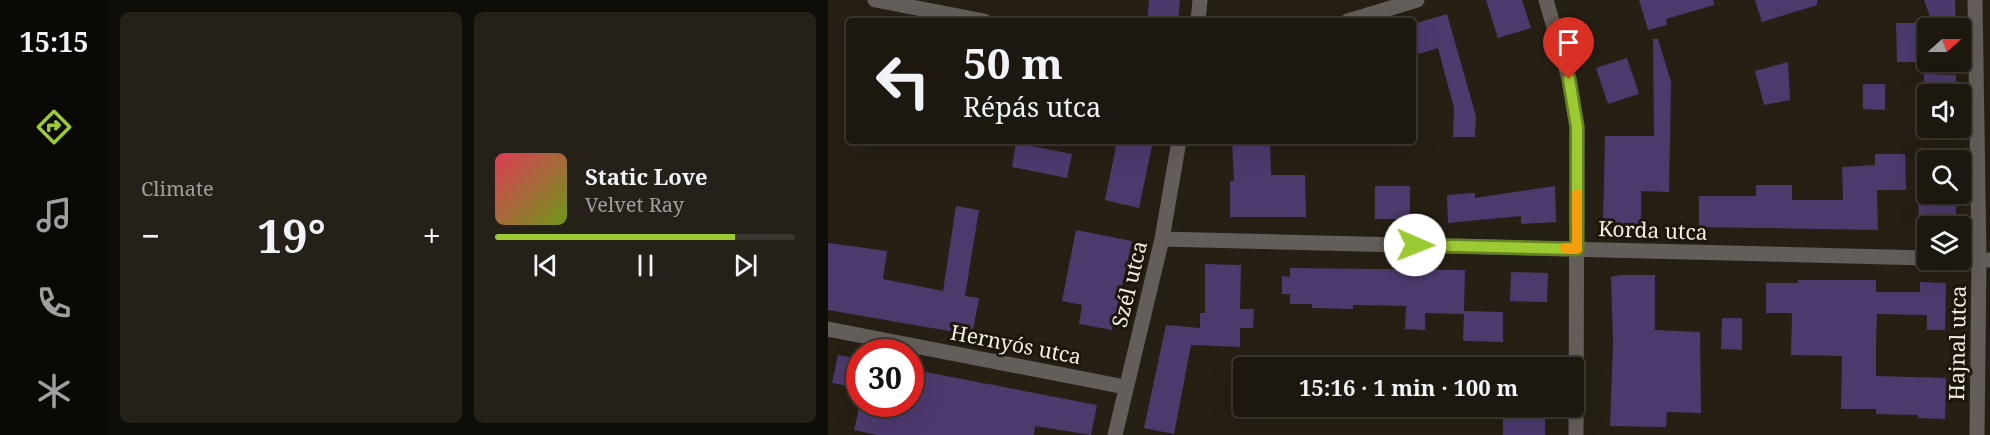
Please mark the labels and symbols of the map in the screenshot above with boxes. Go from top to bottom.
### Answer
pin [1543,17,1594,79]
north arrow [1917,18,1971,72]
position arrow [1383,213,1447,277]
street label: Korda utca [1598,214,1708,246]
street label: Szél utca [1105,238,1153,330]
street label: Hajnal utca [1942,285,1972,401]
street label: Hernyós utca [948,318,1084,370]
speed limit sign: 30 [846,339,924,417]

